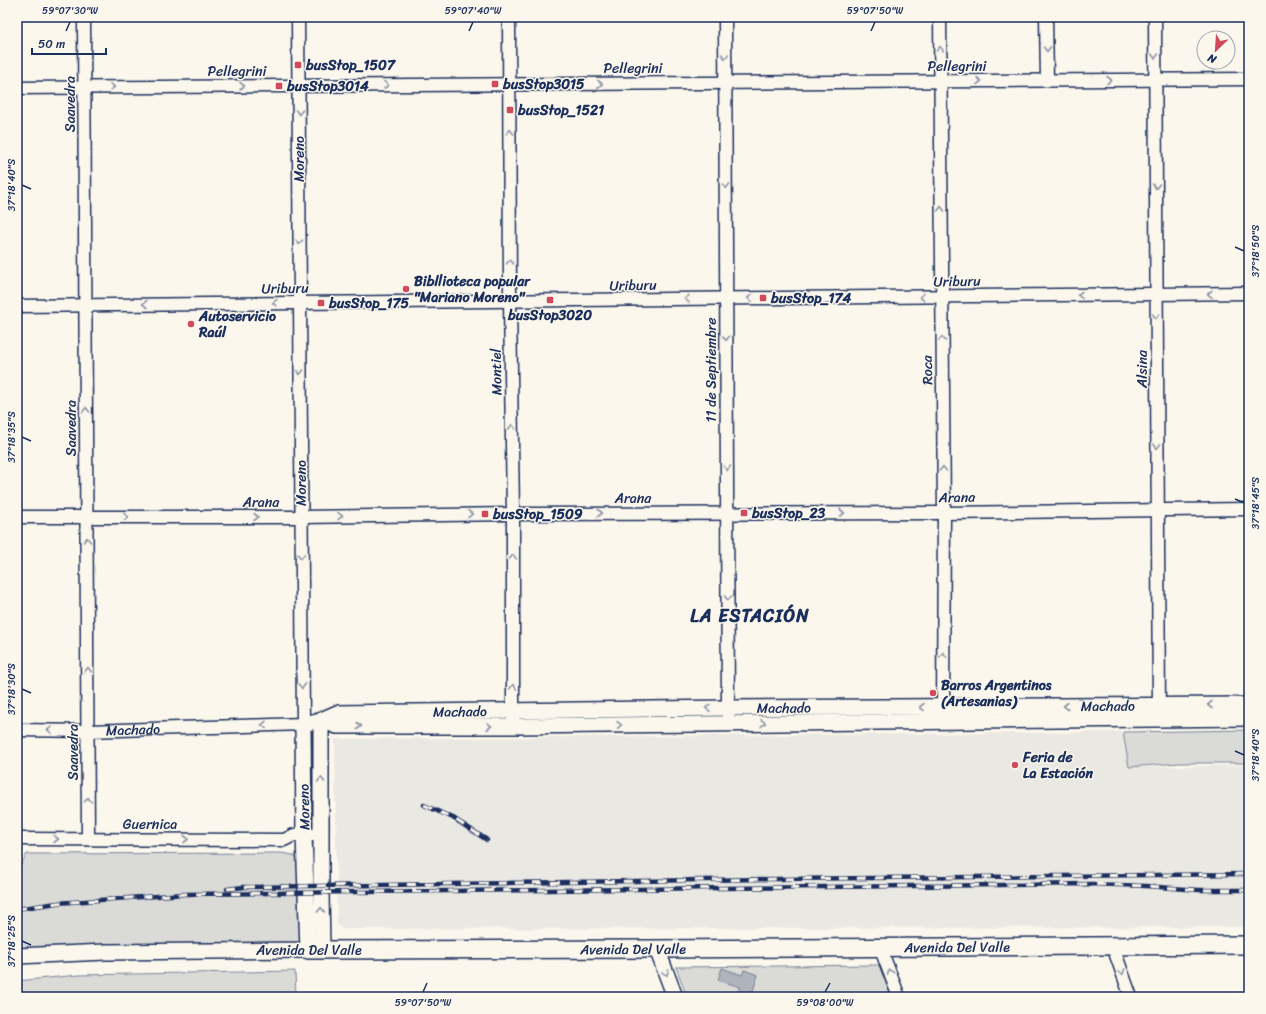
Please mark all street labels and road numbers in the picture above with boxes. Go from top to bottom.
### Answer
street label: Pellegrini [928,54,988,79]
street label: Pellegrini [604,56,664,81]
street label: Pellegrini [208,59,268,84]
street label: Saavedra [58,76,83,132]
street label: Moreno [287,136,312,182]
street label: Uriburu [933,269,981,294]
street label: Uriburu [609,273,657,298]
street label: Uriburu [261,276,309,301]
street label: 11 de Septiembre [699,317,724,423]
street label: Montiel [484,347,509,396]
street label: Alsina [1130,349,1155,389]
street label: Roca [915,354,940,385]
street label: Saavedra [59,400,84,456]
street label: Moreno [289,460,314,506]
street label: Arana [938,485,976,510]
street label: Arana [614,486,652,511]
street label: Arana [242,490,280,515]
street label: Machado [1081,694,1135,719]
street label: Machado [757,696,811,721]
street label: Machado [433,699,487,725]
street label: Machado [106,717,161,743]
street label: Saavedra [61,724,86,780]
street label: Moreno [292,784,317,830]
street label: Guernica [123,812,177,837]
street label: Avenida Del Valle [903,935,1010,960]
street label: Avenida Del Valle [579,937,686,962]
street label: Avenida Del Valle [255,938,362,963]

